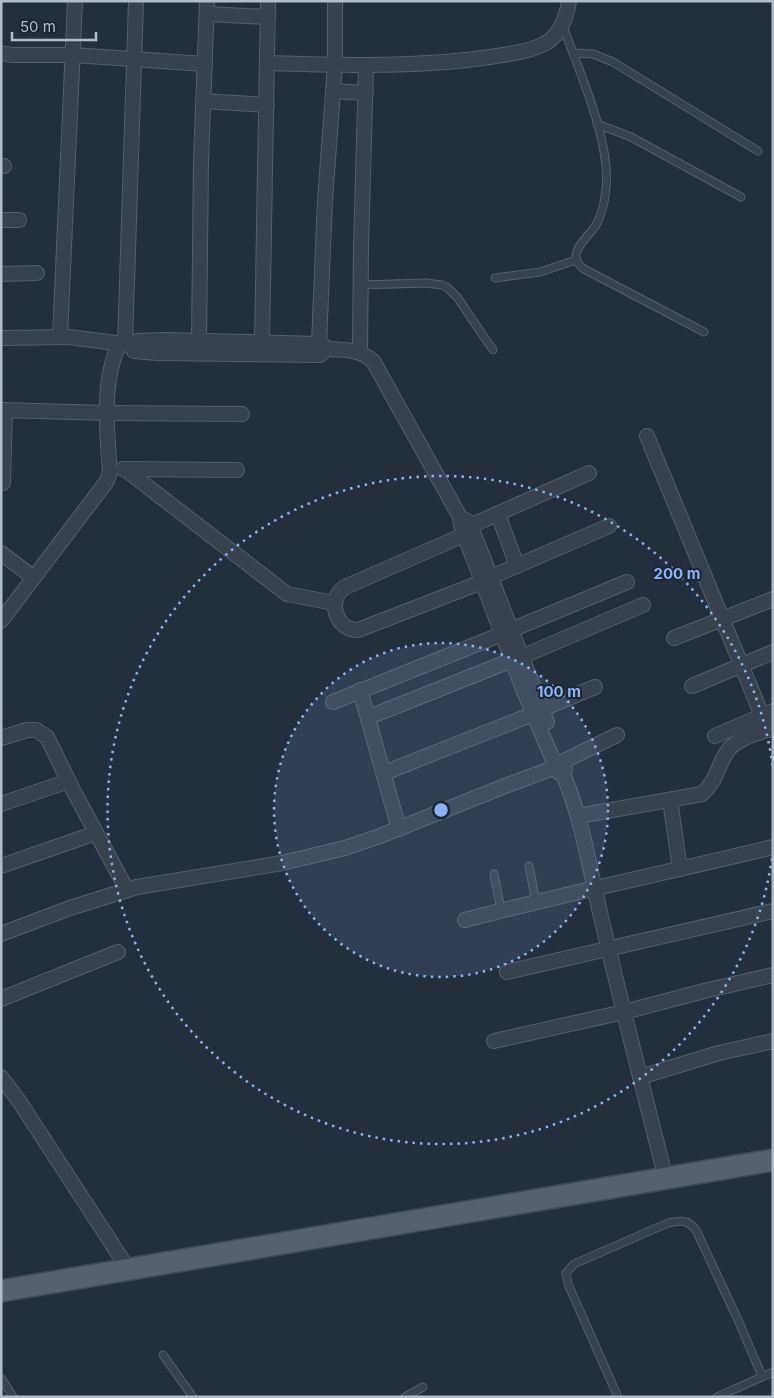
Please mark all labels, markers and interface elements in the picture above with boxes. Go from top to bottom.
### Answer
scale bar [12,10,96,42]
text: 50 m [20,17,56,36]
text: 200 m [654,564,700,583]
text: 100 m [537,682,581,701]
centre of rings [432,801,450,819]

